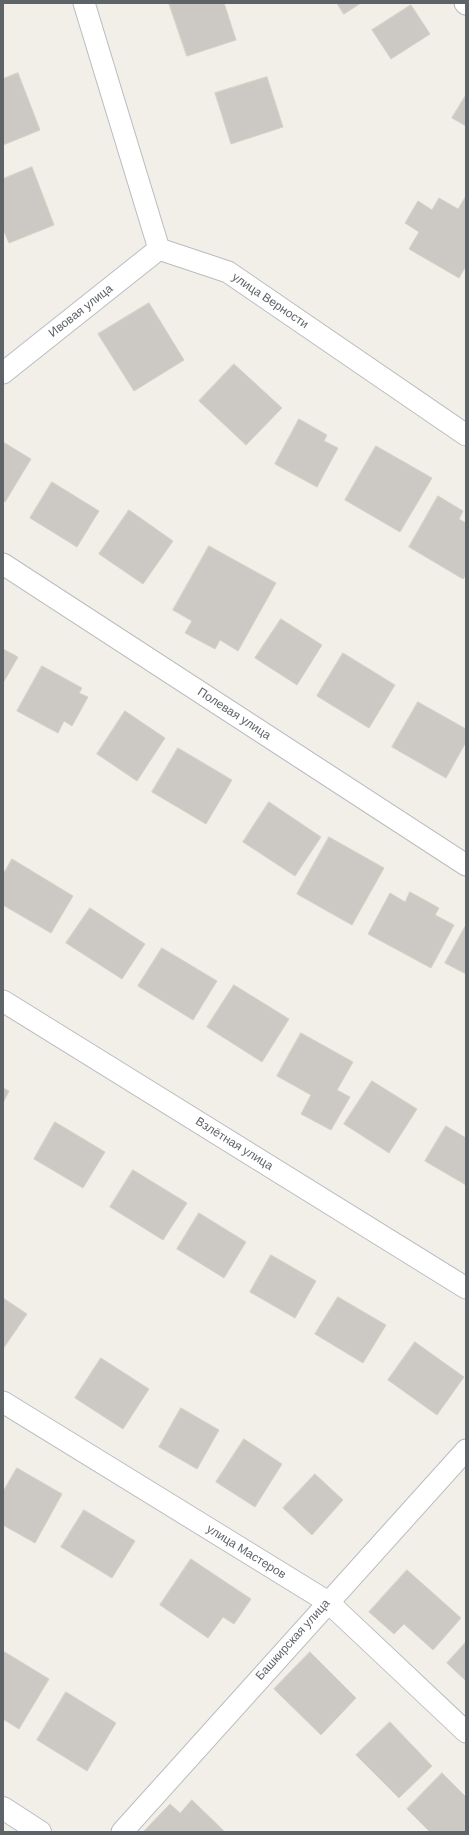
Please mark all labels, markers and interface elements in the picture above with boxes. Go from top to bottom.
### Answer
street label: улица Верности [229,270,311,332]
street label: Ивовая улица [46,282,116,340]
street label: Полевая улица [195,685,273,743]
street label: Взлётная улица [193,1114,275,1174]
street label: улица Мастеров [204,1522,288,1582]
street label: Башкирская улица [253,1597,333,1683]

